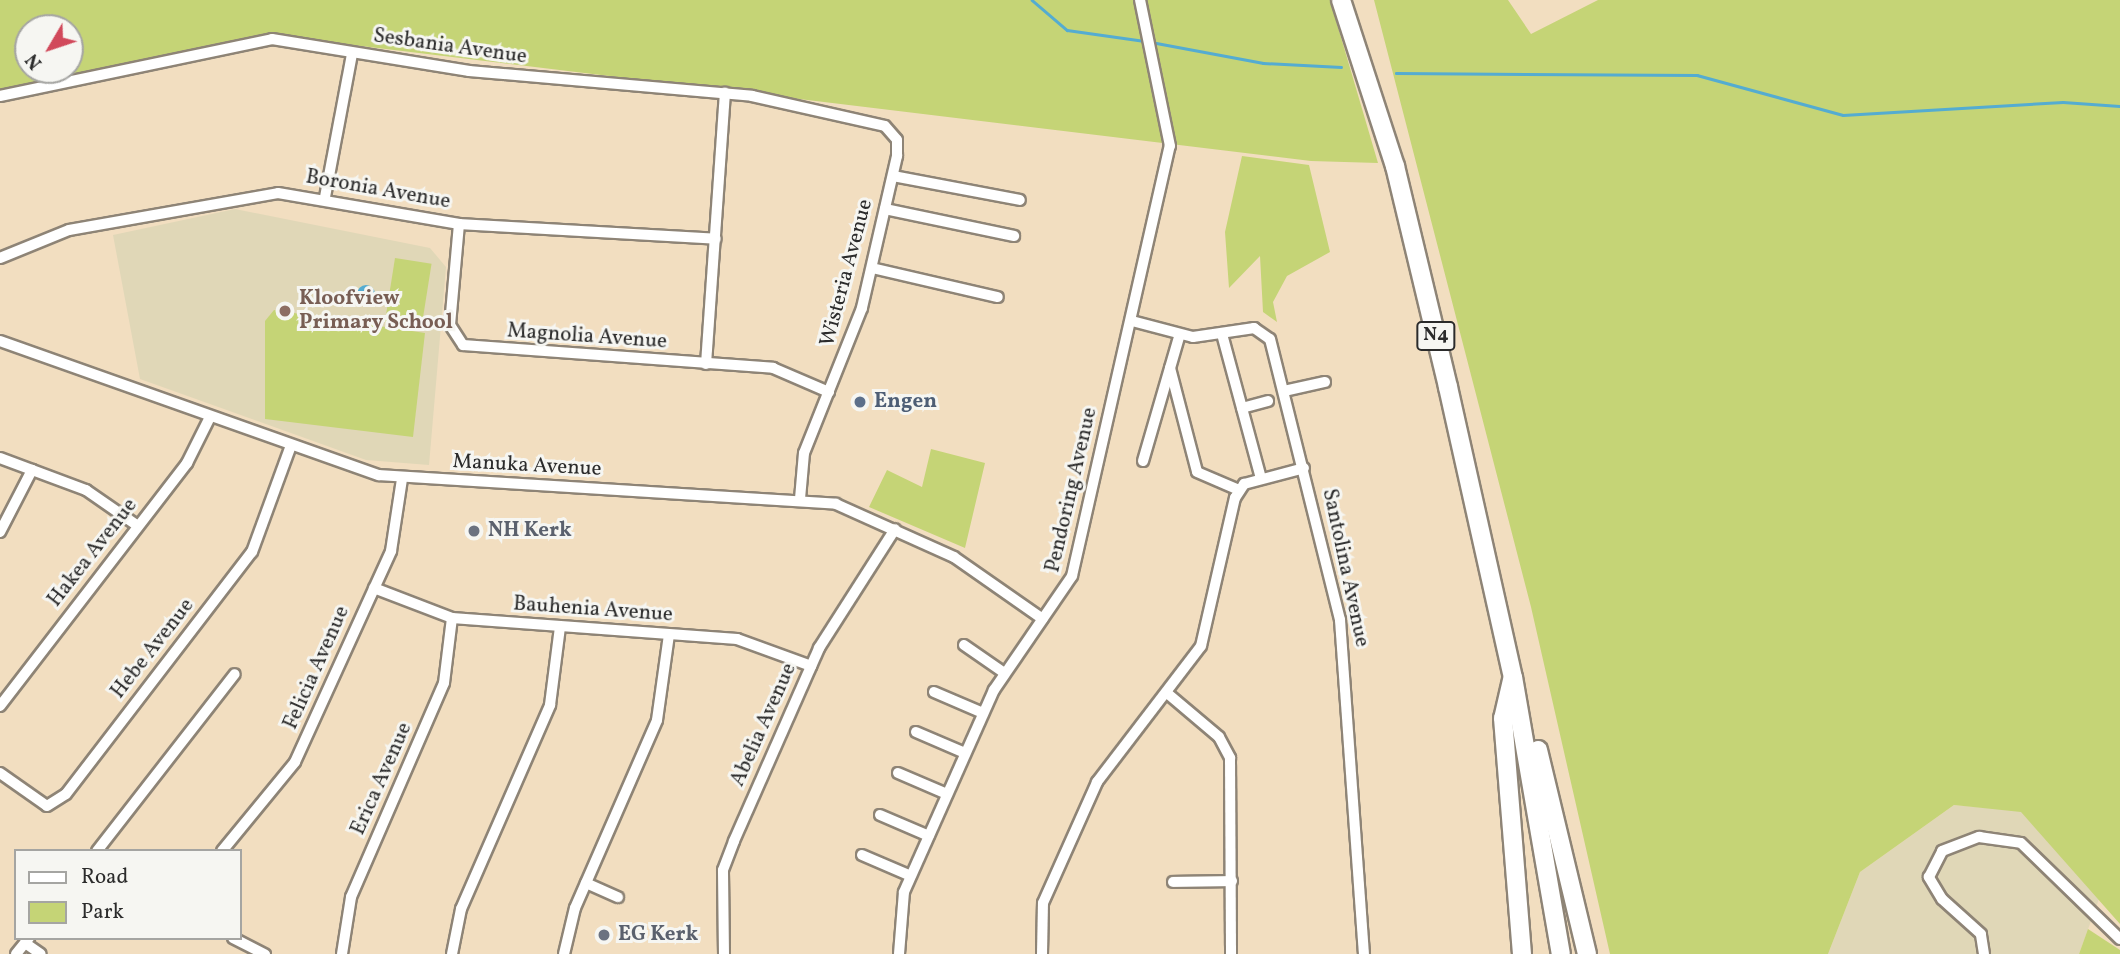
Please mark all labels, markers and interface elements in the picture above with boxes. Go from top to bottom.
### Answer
north arrow [14,14,84,84]
street label: Sesbania Avenue [372,24,528,70]
text: N [20,47,49,75]
street label: Boronia Avenue [304,165,452,215]
street label: Wisteria Avenue [815,197,879,349]
place label: Kloofview Primary School [299,286,453,336]
marker: Kloofview Primary School [277,303,293,319]
street label: Magnolia Avenue [506,319,668,355]
road number: N4 [1415,320,1457,352]
place label: Engen [874,389,937,415]
marker: Engen [852,394,868,410]
street label: Pendoring Avenue [1041,405,1103,575]
street label: Manuka Avenue [452,450,602,482]
street label: Santolina Avenue [1316,487,1374,649]
street label: Hakea Avenue [43,494,143,612]
place label: NH Kerk [488,518,572,544]
marker: NH Kerk [466,523,482,539]
street label: Bauhenia Avenue [512,592,674,628]
street label: Hebe Avenue [106,594,200,704]
street label: Felicia Avenue [279,602,355,734]
street label: Abelia Avenue [726,660,802,790]
street label: Erica Avenue [346,719,418,839]
legend [14,849,242,940]
text: Road [81,863,128,892]
text: Park [81,898,124,927]
place label: EG Kerk [618,922,698,948]
marker: EG Kerk [596,927,612,943]

